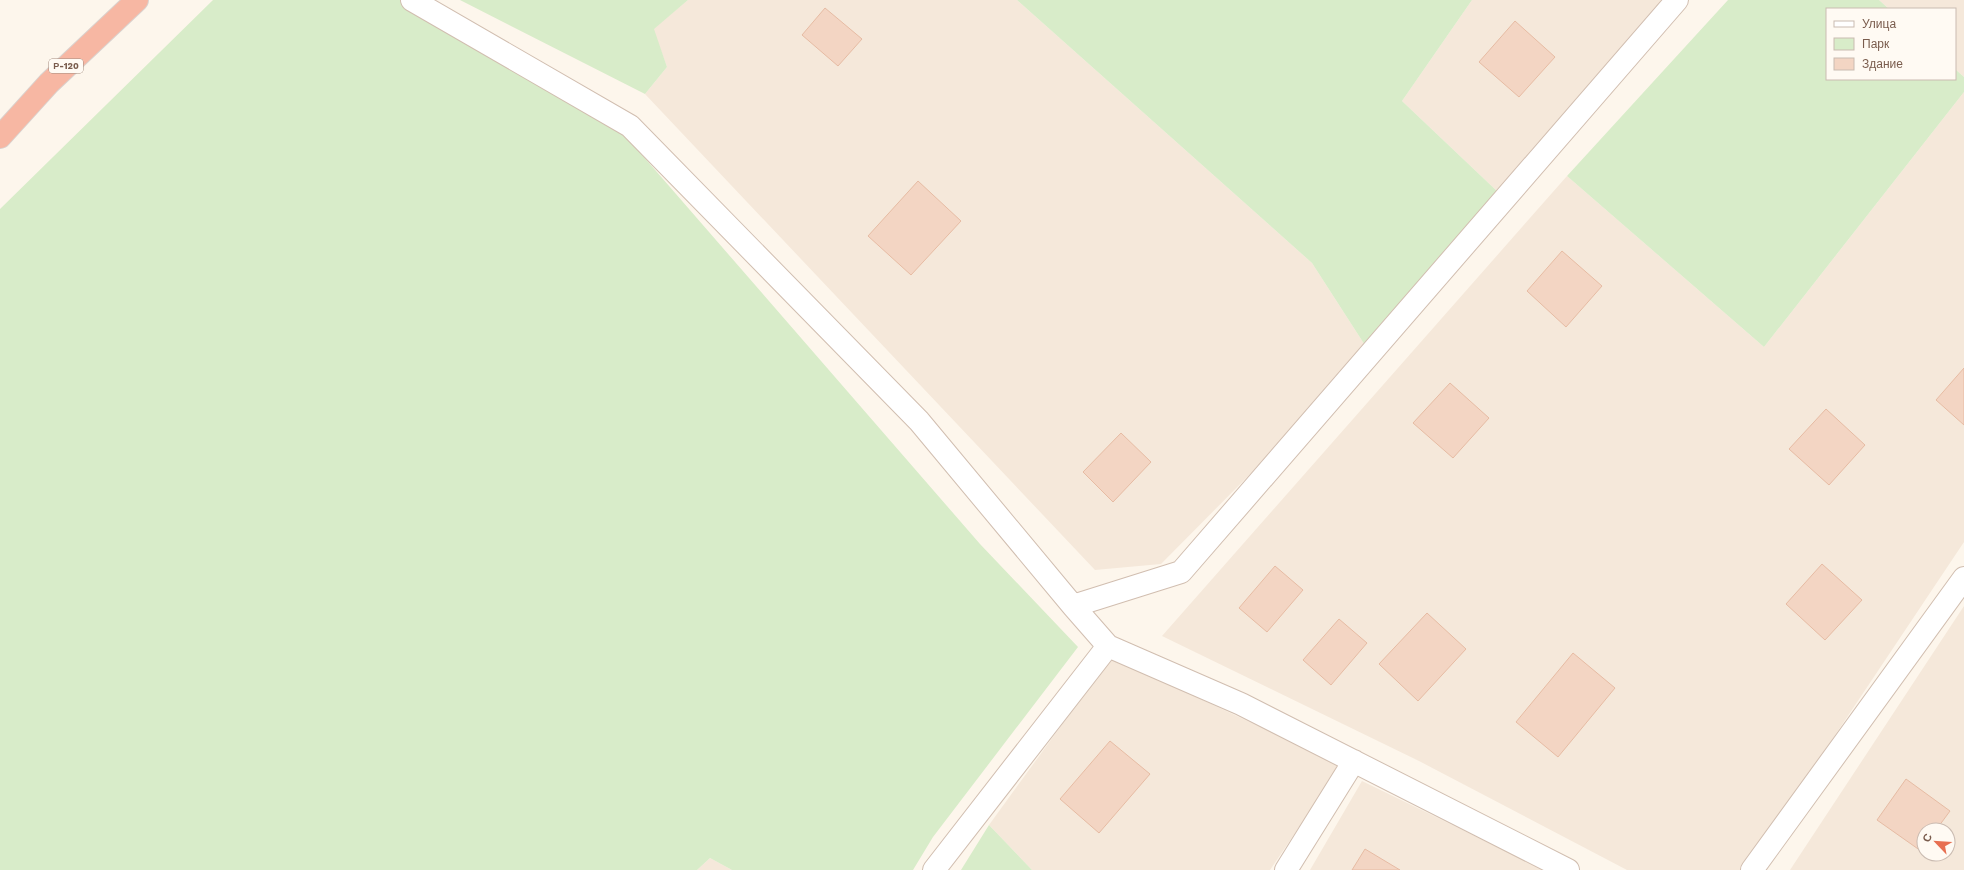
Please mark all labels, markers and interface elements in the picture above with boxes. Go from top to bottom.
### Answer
legend [1826,8,1956,80]
text: Улица [1862,17,1896,31]
text: Парк [1862,37,1890,51]
text: Здание [1862,57,1903,71]
road number: Р-120 [49,59,83,73]
north arrow [1916,822,1956,862]
text: С [1920,832,1935,844]

